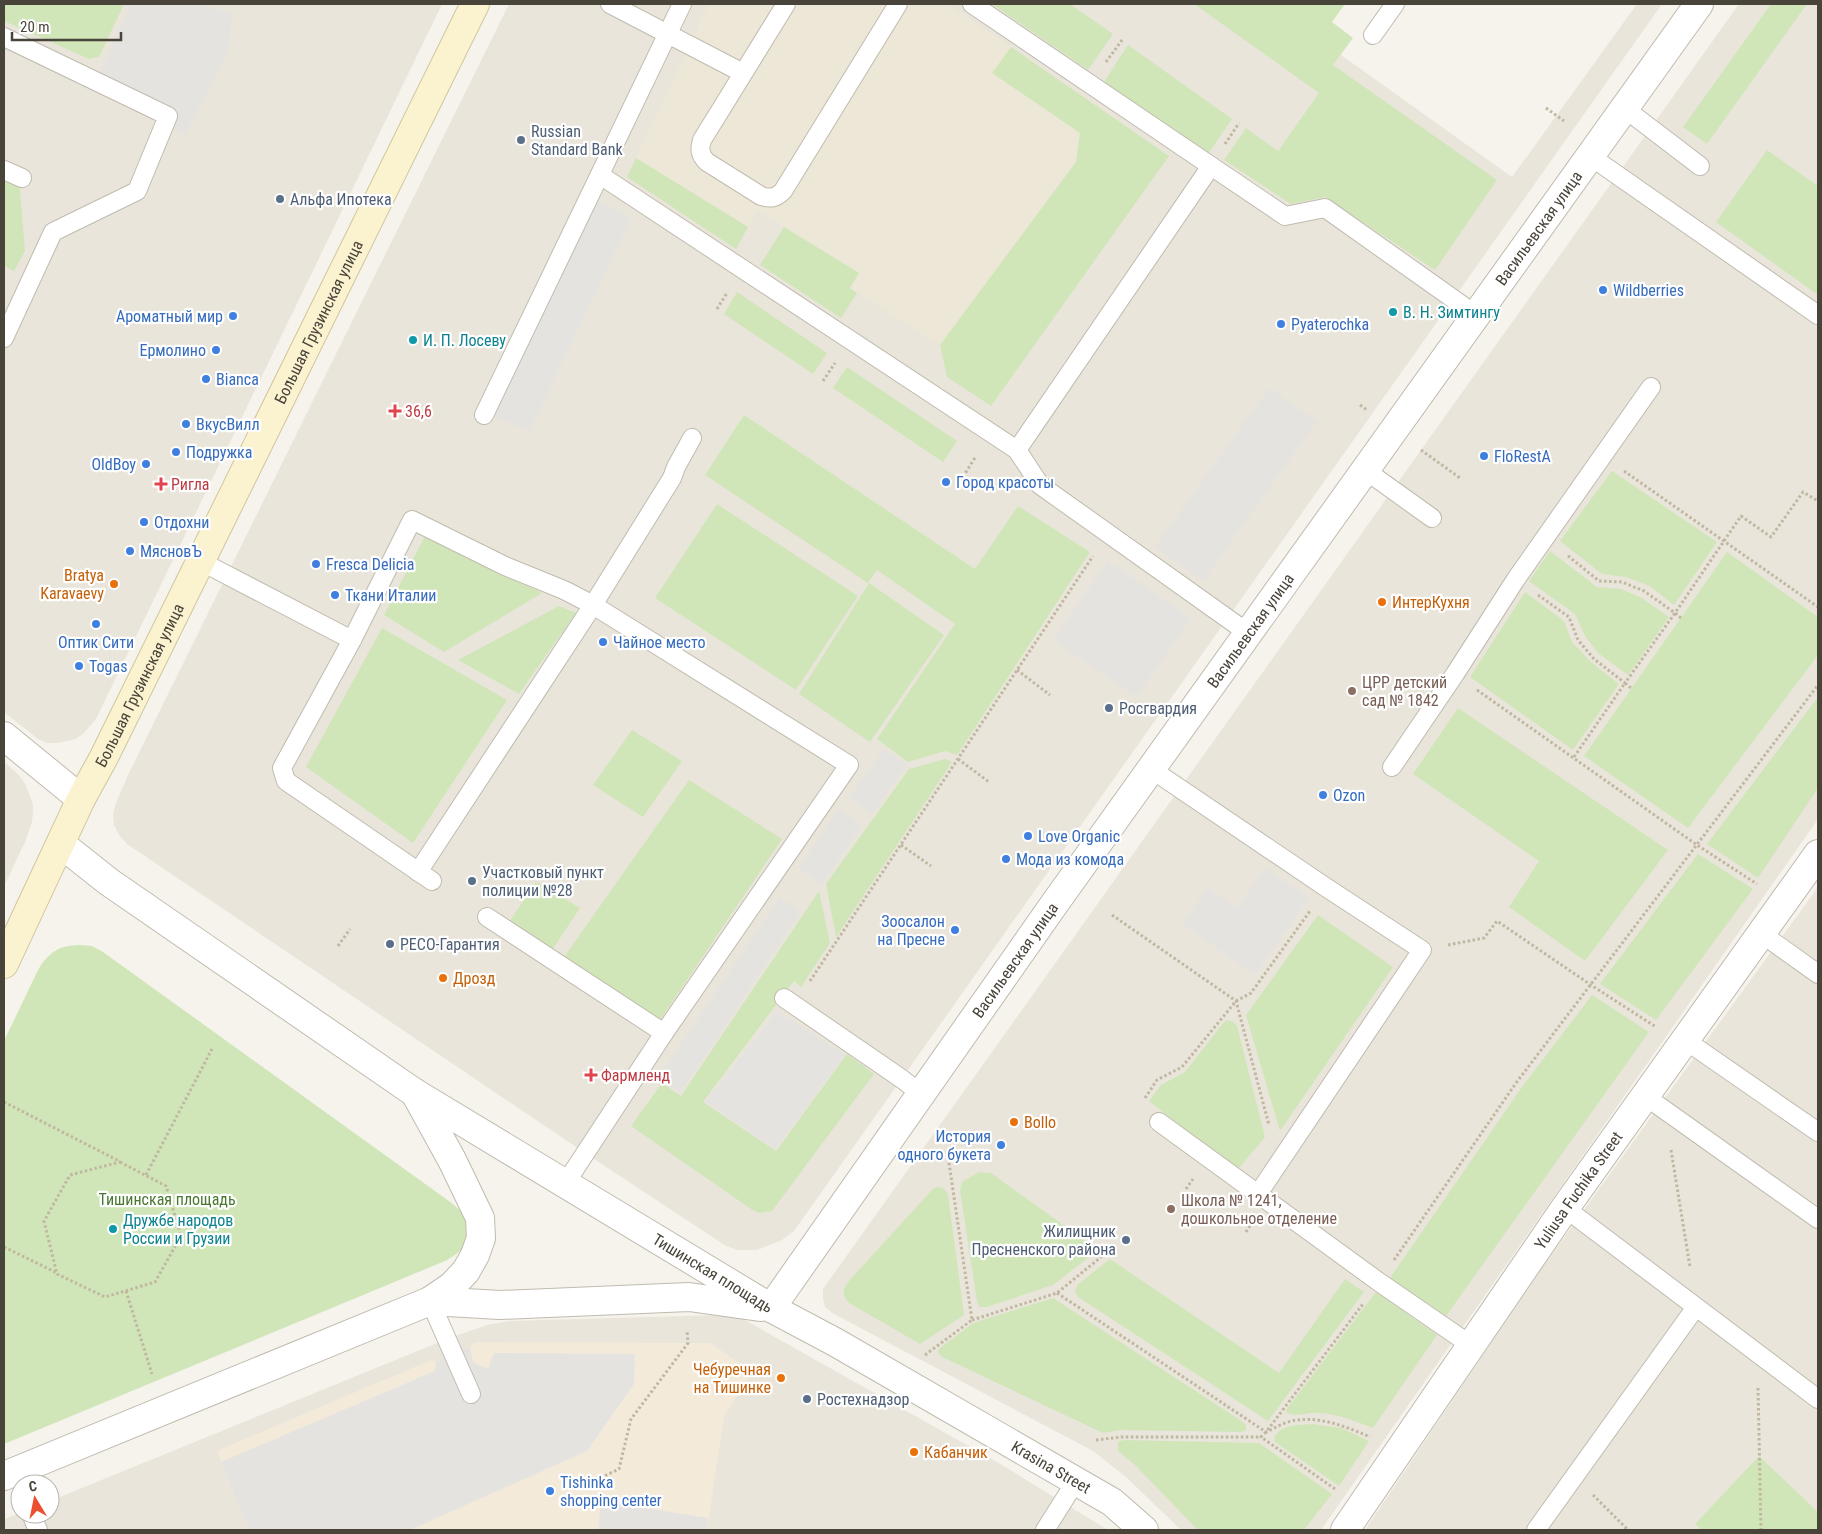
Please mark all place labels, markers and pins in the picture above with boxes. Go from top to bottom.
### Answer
place label: Russian Standard Bank [531,122,624,159]
marker: Russian Standard Bank [515,134,527,146]
place label: Альфа Ипотека [290,190,392,209]
marker: Альфа Ипотека [274,193,286,205]
place label: Wildberries [1613,281,1684,300]
marker: Wildberries [1597,284,1609,296]
place label: В. Н. Зимтингу [1403,303,1500,322]
marker: В. Н. Зимтингу [1387,306,1399,318]
place label: Ароматный мир [116,307,223,326]
marker: Ароматный мир [227,310,239,322]
place label: Pyaterochka [1291,315,1369,334]
marker: Pyaterochka [1275,318,1287,330]
place label: И. П. Лосеву [423,331,506,350]
marker: И. П. Лосеву [407,334,419,346]
place label: Ермолино [139,341,206,360]
marker: Ермолино [210,344,222,356]
place label: Bianca [216,370,259,389]
marker: Bianca [200,373,212,385]
place label: 36,6 [405,402,432,421]
marker: 36,6 [389,405,401,417]
place label: ВкусВилл [196,415,260,434]
marker: ВкусВилл [180,418,192,430]
place label: Подружка [186,443,252,462]
marker: Подружка [170,446,182,458]
place label: FloRestA [1494,447,1551,466]
marker: FloRestA [1478,450,1490,462]
place label: OldBoy [91,455,136,474]
marker: OldBoy [140,458,152,470]
place label: Город красоты [956,473,1054,492]
place label: Ригла [171,475,209,494]
marker: Город красоты [940,476,952,488]
marker: Ригла [155,478,167,490]
place label: Отдохни [154,513,210,532]
marker: Отдохни [138,516,150,528]
place label: МясновЪ [140,542,202,561]
marker: МясновЪ [124,545,136,557]
place label: Fresca Delicia [326,555,414,574]
marker: Fresca Delicia [310,558,322,570]
place label: Bratya Karavaevy [40,566,104,603]
marker: Bratya Karavaevy [108,578,120,590]
place label: Ткани Италии [345,586,437,605]
marker: Ткани Италии [329,589,341,601]
place label: ИнтерКухня [1392,593,1470,612]
marker: ИнтерКухня [1376,596,1388,608]
marker: Оптик Сити [90,618,102,630]
place label: Оптик Сити [58,633,134,652]
place label: Чайное место [613,633,706,652]
marker: Чайное место [597,636,609,648]
place label: Togas [89,657,127,676]
marker: Togas [73,660,85,672]
place label: ЦРР детский сад № 1842 [1362,673,1447,710]
marker: ЦРР детский сад № 1842 [1346,685,1358,697]
place label: Росгвардия [1119,699,1197,718]
marker: Росгвардия [1103,702,1115,714]
place label: Ozon [1333,786,1365,805]
marker: Ozon [1317,789,1329,801]
place label: Love Organic [1038,827,1120,846]
marker: Love Organic [1022,830,1034,842]
place label: Мода из комода [1016,850,1124,869]
marker: Мода из комода [1000,853,1012,865]
place label: Участковый пункт полиции №28 [482,863,604,900]
marker: Участковый пункт полиции №28 [466,875,478,887]
place label: Зоосалон на Пресне [877,912,945,949]
marker: Зоосалон на Пресне [949,924,961,936]
place label: РЕСО-Гарантия [400,935,500,954]
marker: РЕСО-Гарантия [384,938,396,950]
place label: Дрозд [453,969,496,988]
marker: Дрозд [437,972,449,984]
place label: Фармленд [601,1066,671,1085]
marker: Фармленд [585,1069,597,1081]
place label: Bollo [1024,1113,1056,1132]
marker: Bollo [1008,1116,1020,1128]
place label: История одного букета [898,1127,991,1164]
marker: История одного букета [995,1139,1007,1151]
place label: Школа № 1241, дошкольное отделение [1181,1191,1337,1228]
marker: Школа № 1241, дошкольное отделение [1165,1203,1177,1215]
place label: Дружбе народов России и Грузии [123,1211,233,1248]
place label: Жилищник Пресненского района [972,1222,1116,1259]
marker: Дружбе народов России и Грузии [107,1223,119,1235]
marker: Жилищник Пресненского района [1120,1234,1132,1246]
place label: Чебуречная на Тишинке [693,1360,771,1397]
marker: Чебуречная на Тишинке [775,1372,787,1384]
place label: Ростехнадзор [817,1390,909,1409]
marker: Ростехнадзор [801,1393,813,1405]
place label: Кабанчик [924,1443,988,1462]
marker: Кабанчик [908,1446,920,1458]
place label: Tishinka shopping center [560,1473,662,1510]
marker: Tishinka shopping center [544,1485,556,1497]

